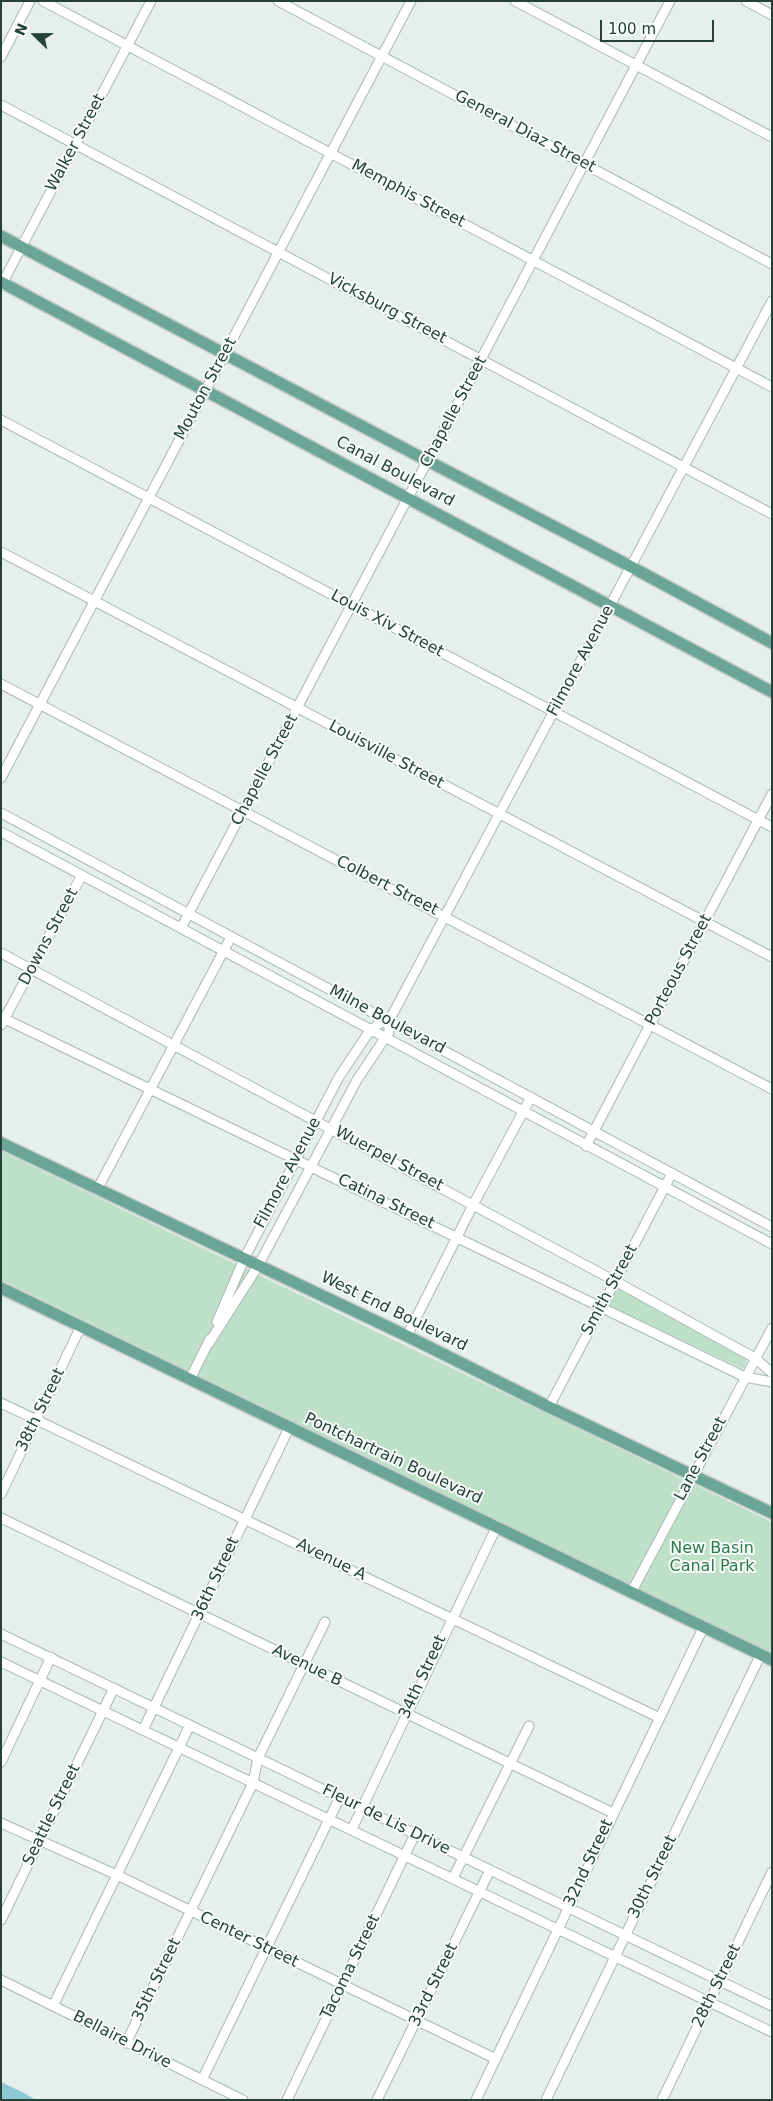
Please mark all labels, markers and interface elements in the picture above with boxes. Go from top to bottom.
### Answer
north arrow [10,10,60,60]
scale bar [603,10,717,42]
text: 100 m [608,20,656,38]
text: N [11,21,31,38]
street label: General Diaz Street [451,87,599,177]
street label: Walker Street [42,91,110,195]
street label: Memphis Street [348,156,468,232]
street label: Vicksburg Street [324,270,450,348]
street label: Mouton Street [171,334,241,444]
street label: Chapelle Street [417,353,491,471]
street label: Canal Boulevard [332,433,458,511]
street label: Louis Xiv Street [327,586,447,662]
street label: Filmore Avenue [544,602,618,720]
street label: Chapelle Street [228,711,302,829]
street label: Louisville Street [325,717,447,793]
street label: Colbert Street [333,852,441,920]
street label: Downs Street [15,885,83,989]
street label: Porteous Street [642,911,716,1029]
street label: Milne Boulevard [326,981,448,1059]
street label: Filmore Avenue [251,1114,325,1232]
street label: Wuerpel Street [332,1122,446,1196]
street label: Catina Street [334,1170,438,1234]
street label: Smith Street [578,1241,642,1339]
street label: West End Boulevard [318,1268,470,1356]
street label: 38th Street [13,1365,69,1455]
street label: Pontchartrain Boulevard [301,1409,485,1509]
street label: Lane Street [671,1414,731,1504]
street label: 36th Street [188,1534,244,1624]
street label: Avenue A [293,1535,369,1585]
park label: New Basin Canal Park [669,1539,755,1577]
street label: 34th Street [395,1632,451,1722]
street label: Avenue B [269,1641,345,1691]
street label: Seattle Street [19,1761,85,1869]
street label: Fleur de Lis Drive [319,1781,453,1859]
street label: 32nd Street [560,1816,618,1910]
street label: 30th Street [625,1832,681,1922]
street label: Center Street [196,1908,302,1972]
street label: Tacoma Street [317,1911,385,2023]
street label: 35th Street [129,1935,185,2025]
street label: 33rd Street [406,1940,462,2030]
street label: 28th Street [689,1941,745,2031]
street label: Bellaire Drive [70,2007,174,2073]

